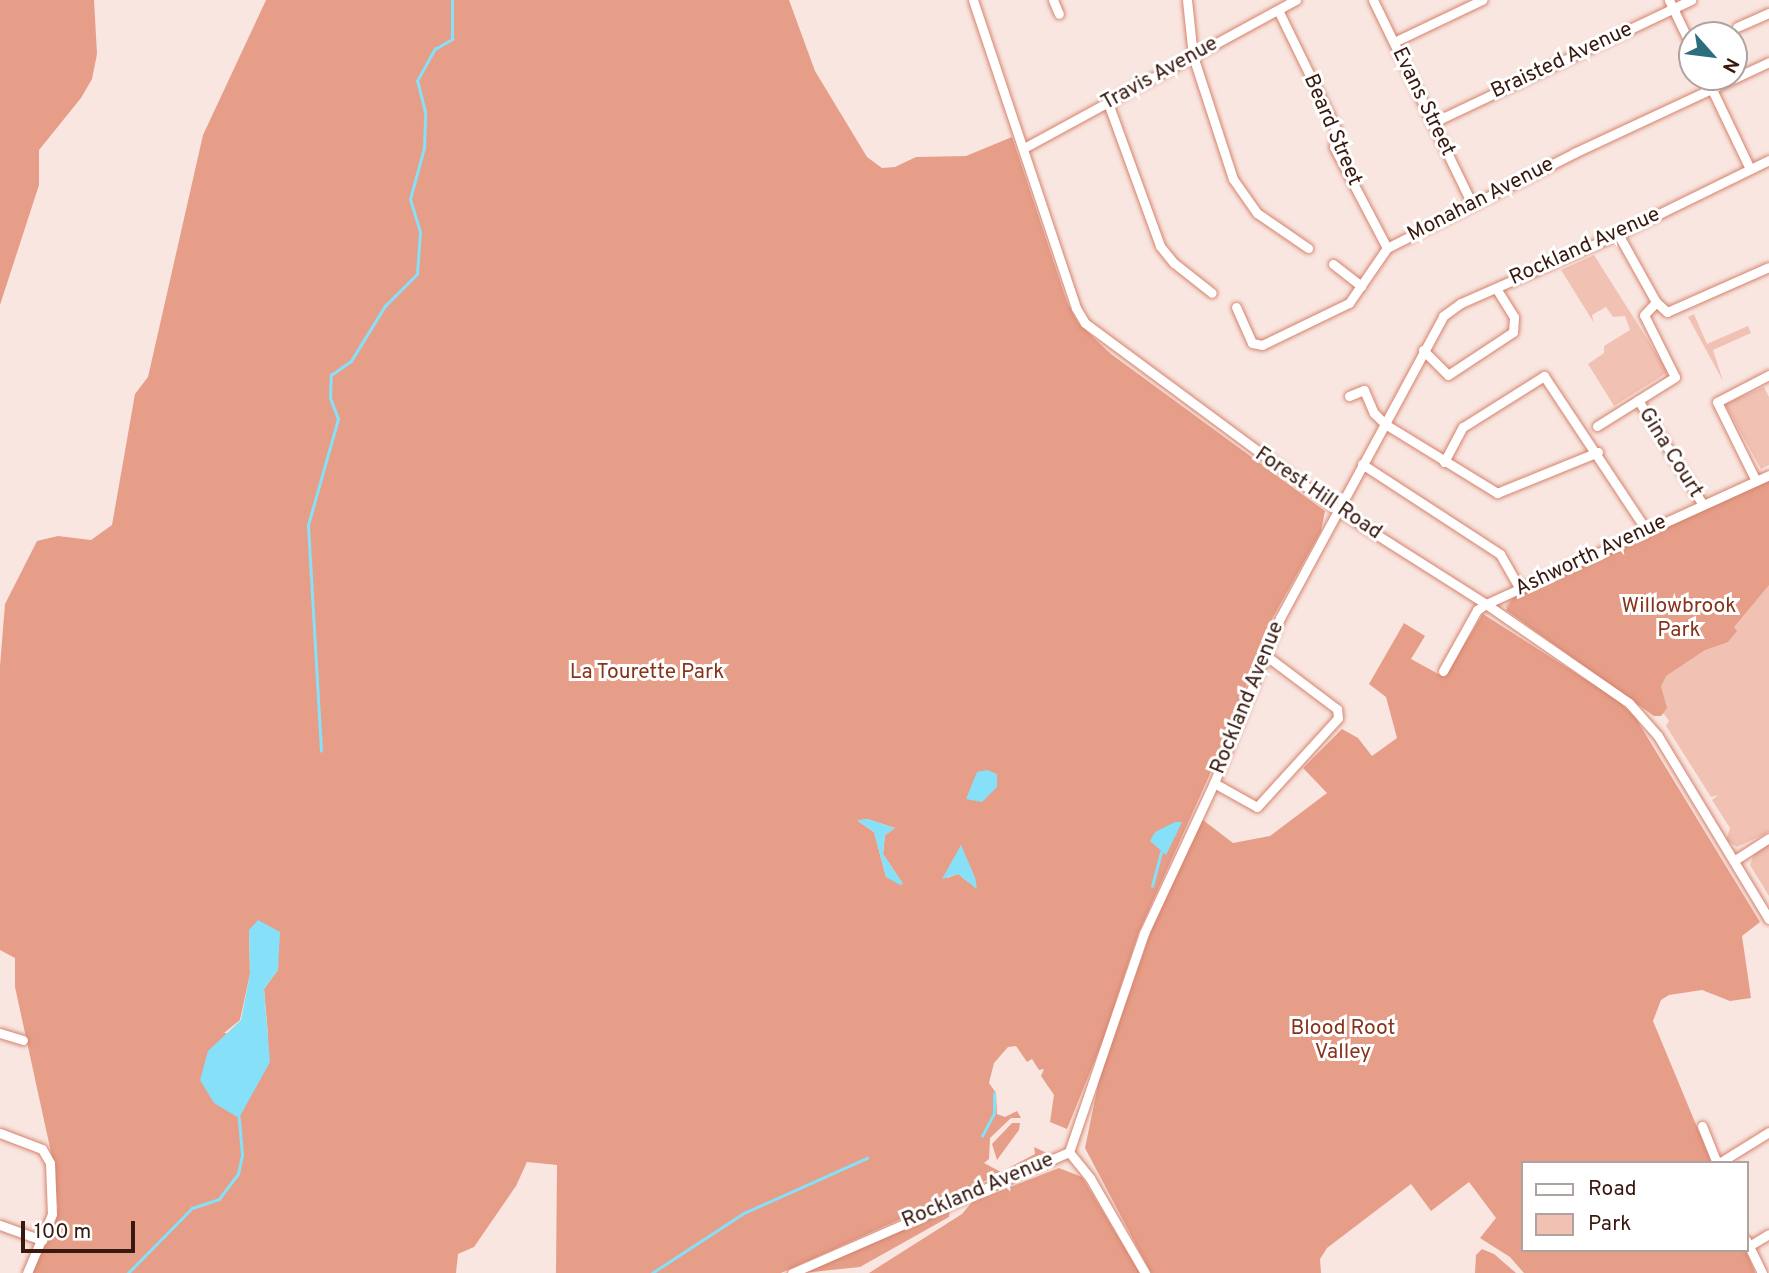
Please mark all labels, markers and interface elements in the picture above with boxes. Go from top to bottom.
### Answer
street label: Braisted Avenue [1487,17,1637,105]
north arrow [1678,21,1748,91]
street label: Travis Avenue [1097,31,1223,117]
street label: Evans Street [1386,44,1460,160]
text: N [1716,53,1744,77]
street label: Beard Street [1297,70,1367,190]
street label: Monahan Avenue [1403,152,1559,248]
street label: Rockland Avenue [1505,202,1665,292]
street label: Gina Court [1632,403,1708,503]
street label: Forest Hill Road [1250,442,1386,546]
street label: Ashworth Avenue [1511,510,1671,602]
park label: Willowbrook Park [1622,594,1736,644]
street label: Rockland Avenue [1206,618,1290,778]
park label: La Tourette Park [569,660,725,686]
park label: Blood Root Valley [1290,1016,1396,1066]
street label: Rockland Avenue [898,1148,1058,1234]
legend [1520,1161,1748,1252]
text: Road [1588,1176,1637,1203]
scale bar [24,1206,138,1250]
text: Park [1588,1211,1631,1238]
text: 100 m [34,1219,91,1246]

